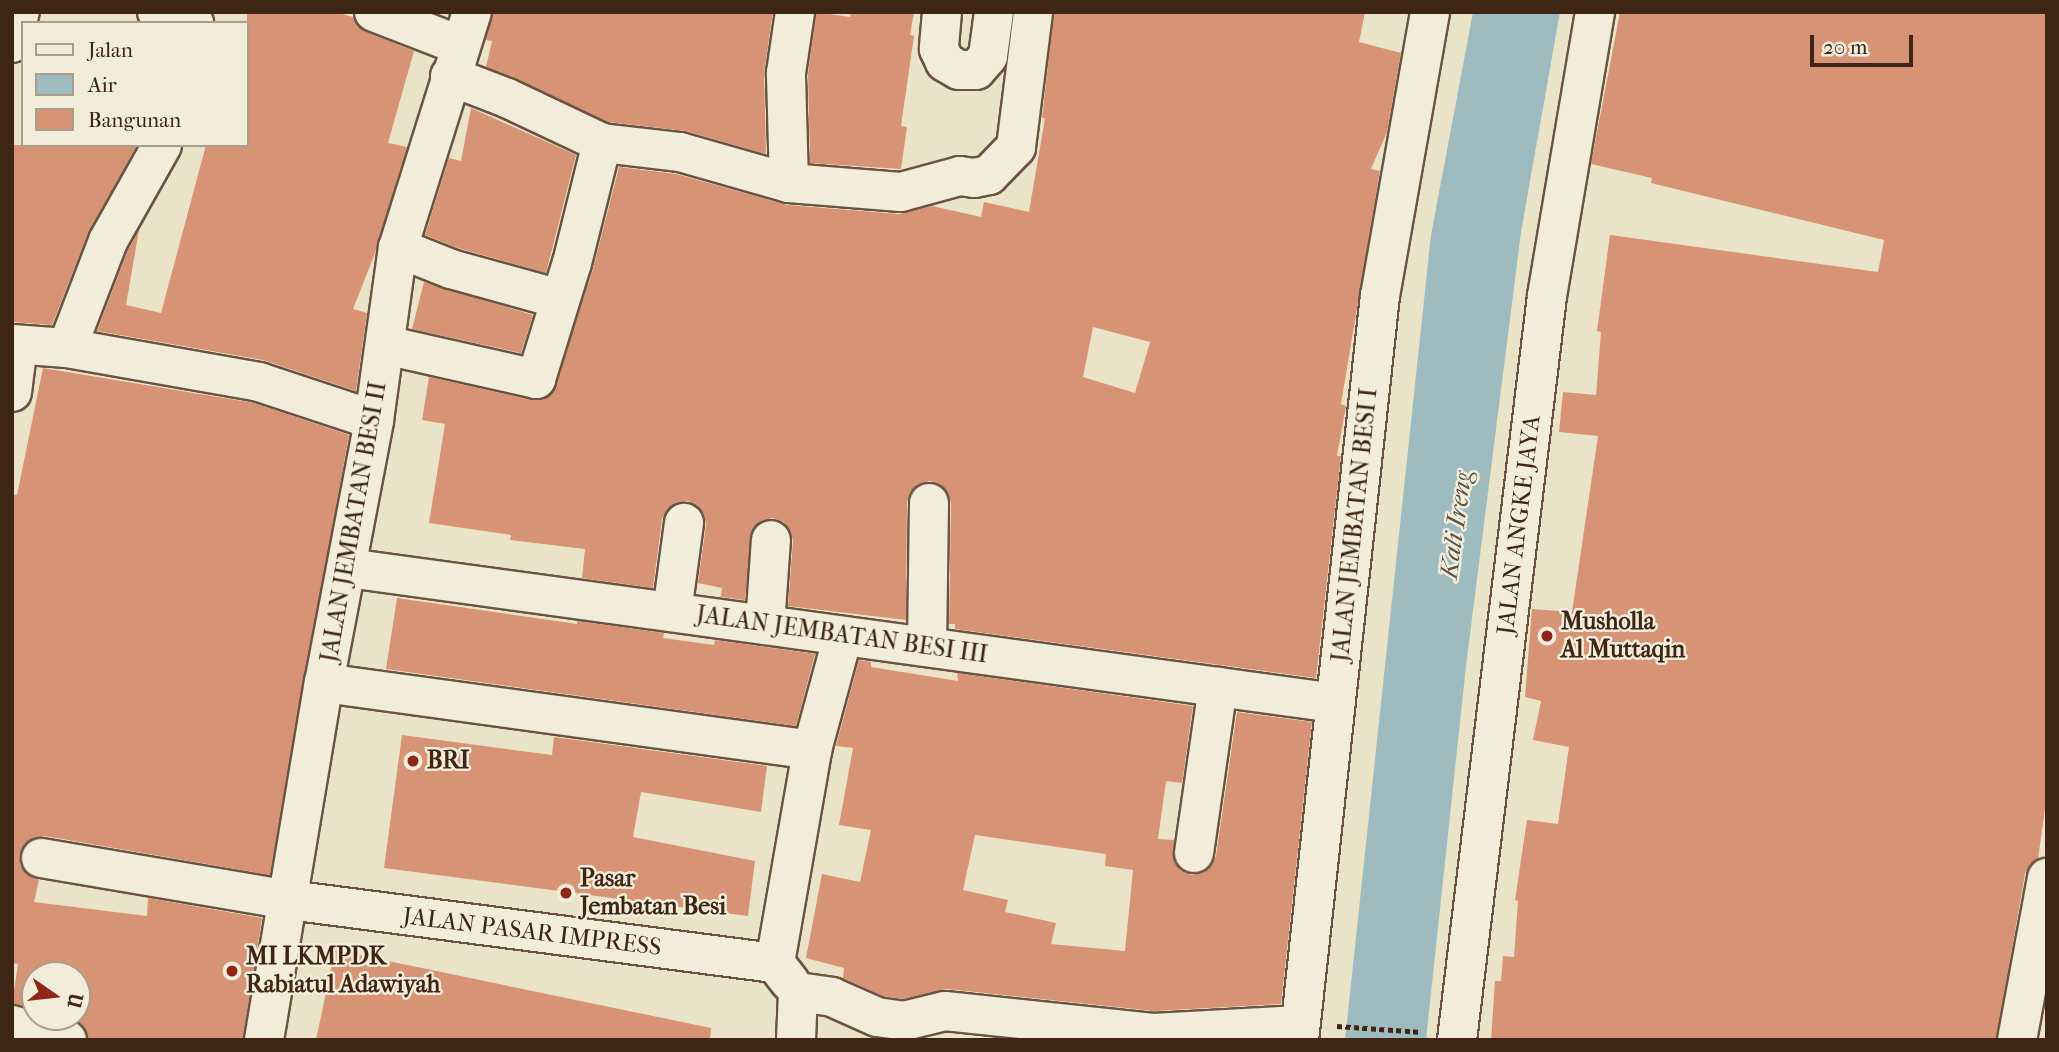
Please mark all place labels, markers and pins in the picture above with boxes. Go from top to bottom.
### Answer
place label: Musholla Al Muttaqin [1561,608,1685,664]
marker: Musholla Al Muttaqin [1539,628,1555,644]
place label: BRI [427,747,469,775]
marker: BRI [405,753,421,769]
place label: Pasar Jembatan Besi [580,865,726,921]
marker: Pasar Jembatan Besi [558,885,574,901]
place label: MI LKMPDK Rabiatul Adawiyah [246,943,440,999]
marker: MI LKMPDK Rabiatul Adawiyah [224,963,240,979]

